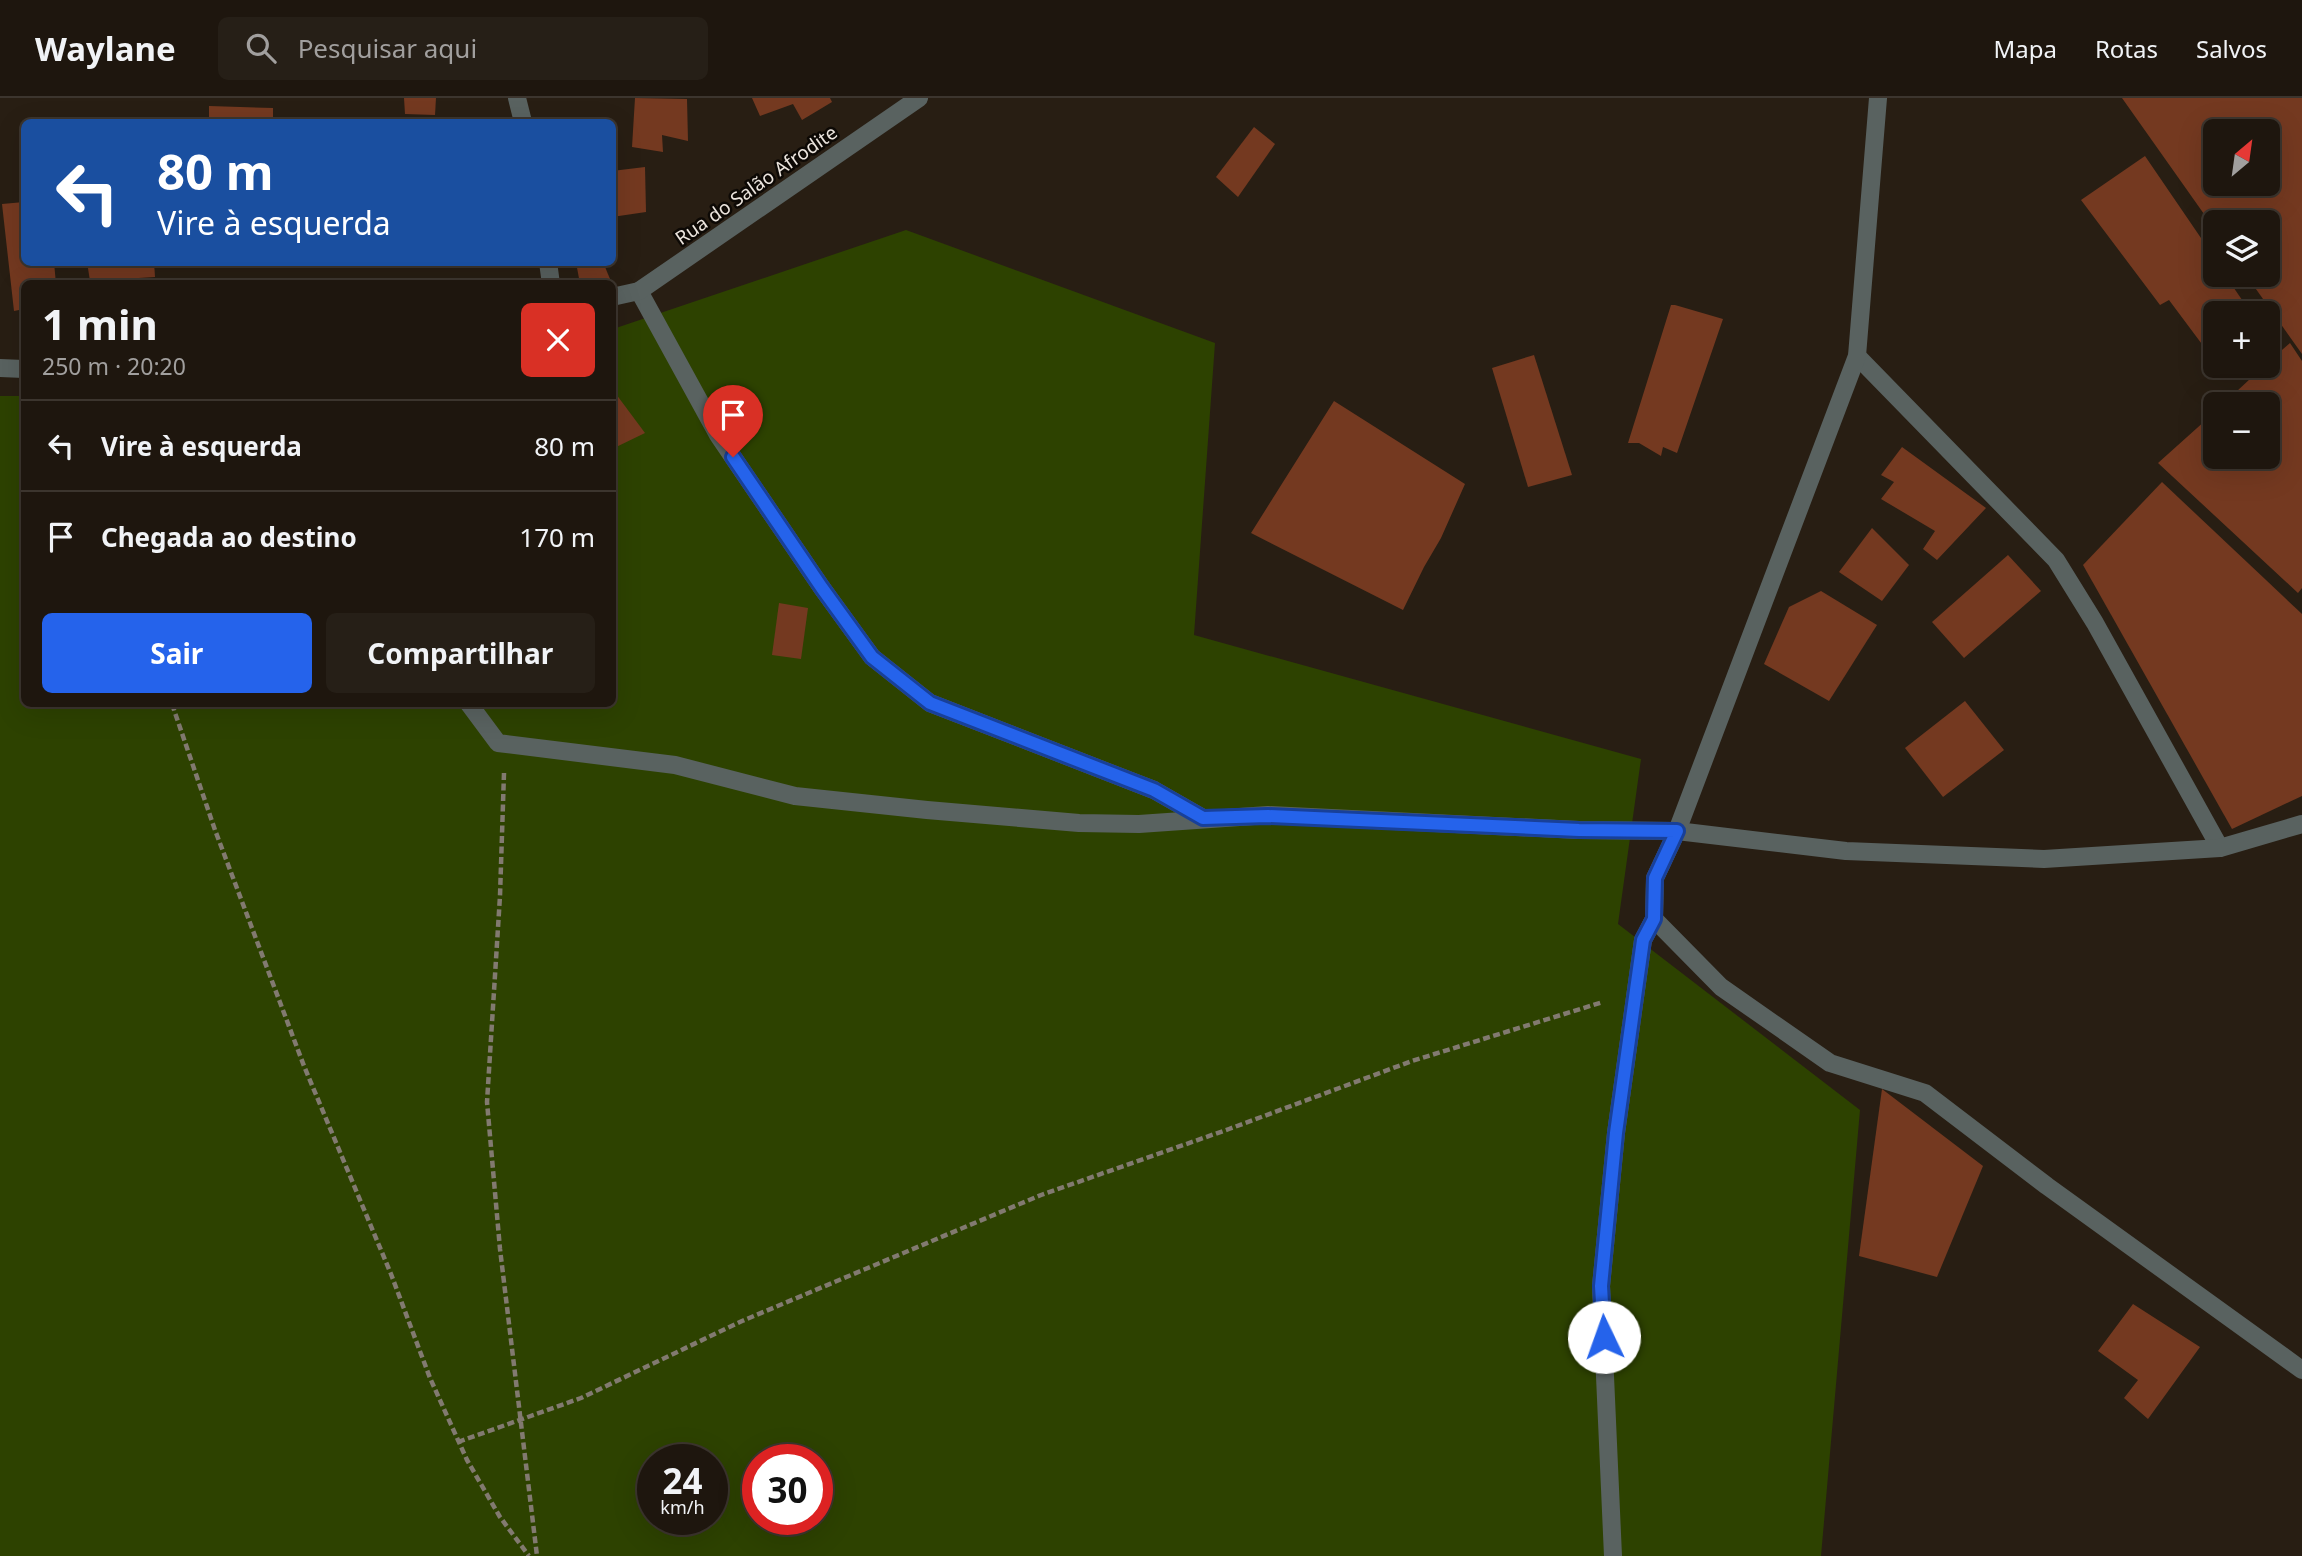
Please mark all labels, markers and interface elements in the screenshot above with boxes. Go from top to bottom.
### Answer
search box [218,17,708,80]
text: Waylane [35,26,176,71]
icon: search [242,29,280,67]
text: Pesquisar aqui [298,30,477,66]
text: Mapa [1993,32,2057,65]
text: Rotas [2095,32,2158,65]
text: Salvos [2196,32,2267,65]
street label: Rua do Salão Afrodite [670,119,842,251]
north arrow [2203,119,2280,196]
map controls [2203,119,2280,469]
text: 80 m [157,138,274,204]
icon: left [42,147,133,238]
text: Vire à esquerda [157,201,391,244]
button: layers [2203,210,2280,287]
text: 1 min [42,295,158,352]
button: + [2203,301,2280,378]
button: close [521,303,595,377]
text: 250 m · 20:20 [42,350,186,382]
pin [703,385,763,457]
button: − [2203,392,2280,469]
icon: arrive [714,396,752,434]
icon: left [42,427,80,465]
text: Vire à esquerda [101,428,302,464]
text: 80 m [534,428,595,464]
icon: arrive [42,518,80,556]
text: Chegada ao destino [101,519,357,555]
text: 170 m [519,519,595,555]
button: Sair [42,613,312,693]
button: Compartilhar [326,613,595,693]
position arrow [1567,1300,1641,1374]
speed limit sign: 30 [742,1444,833,1535]
text: 24 [662,1457,703,1504]
text: km/h [660,1495,705,1519]

